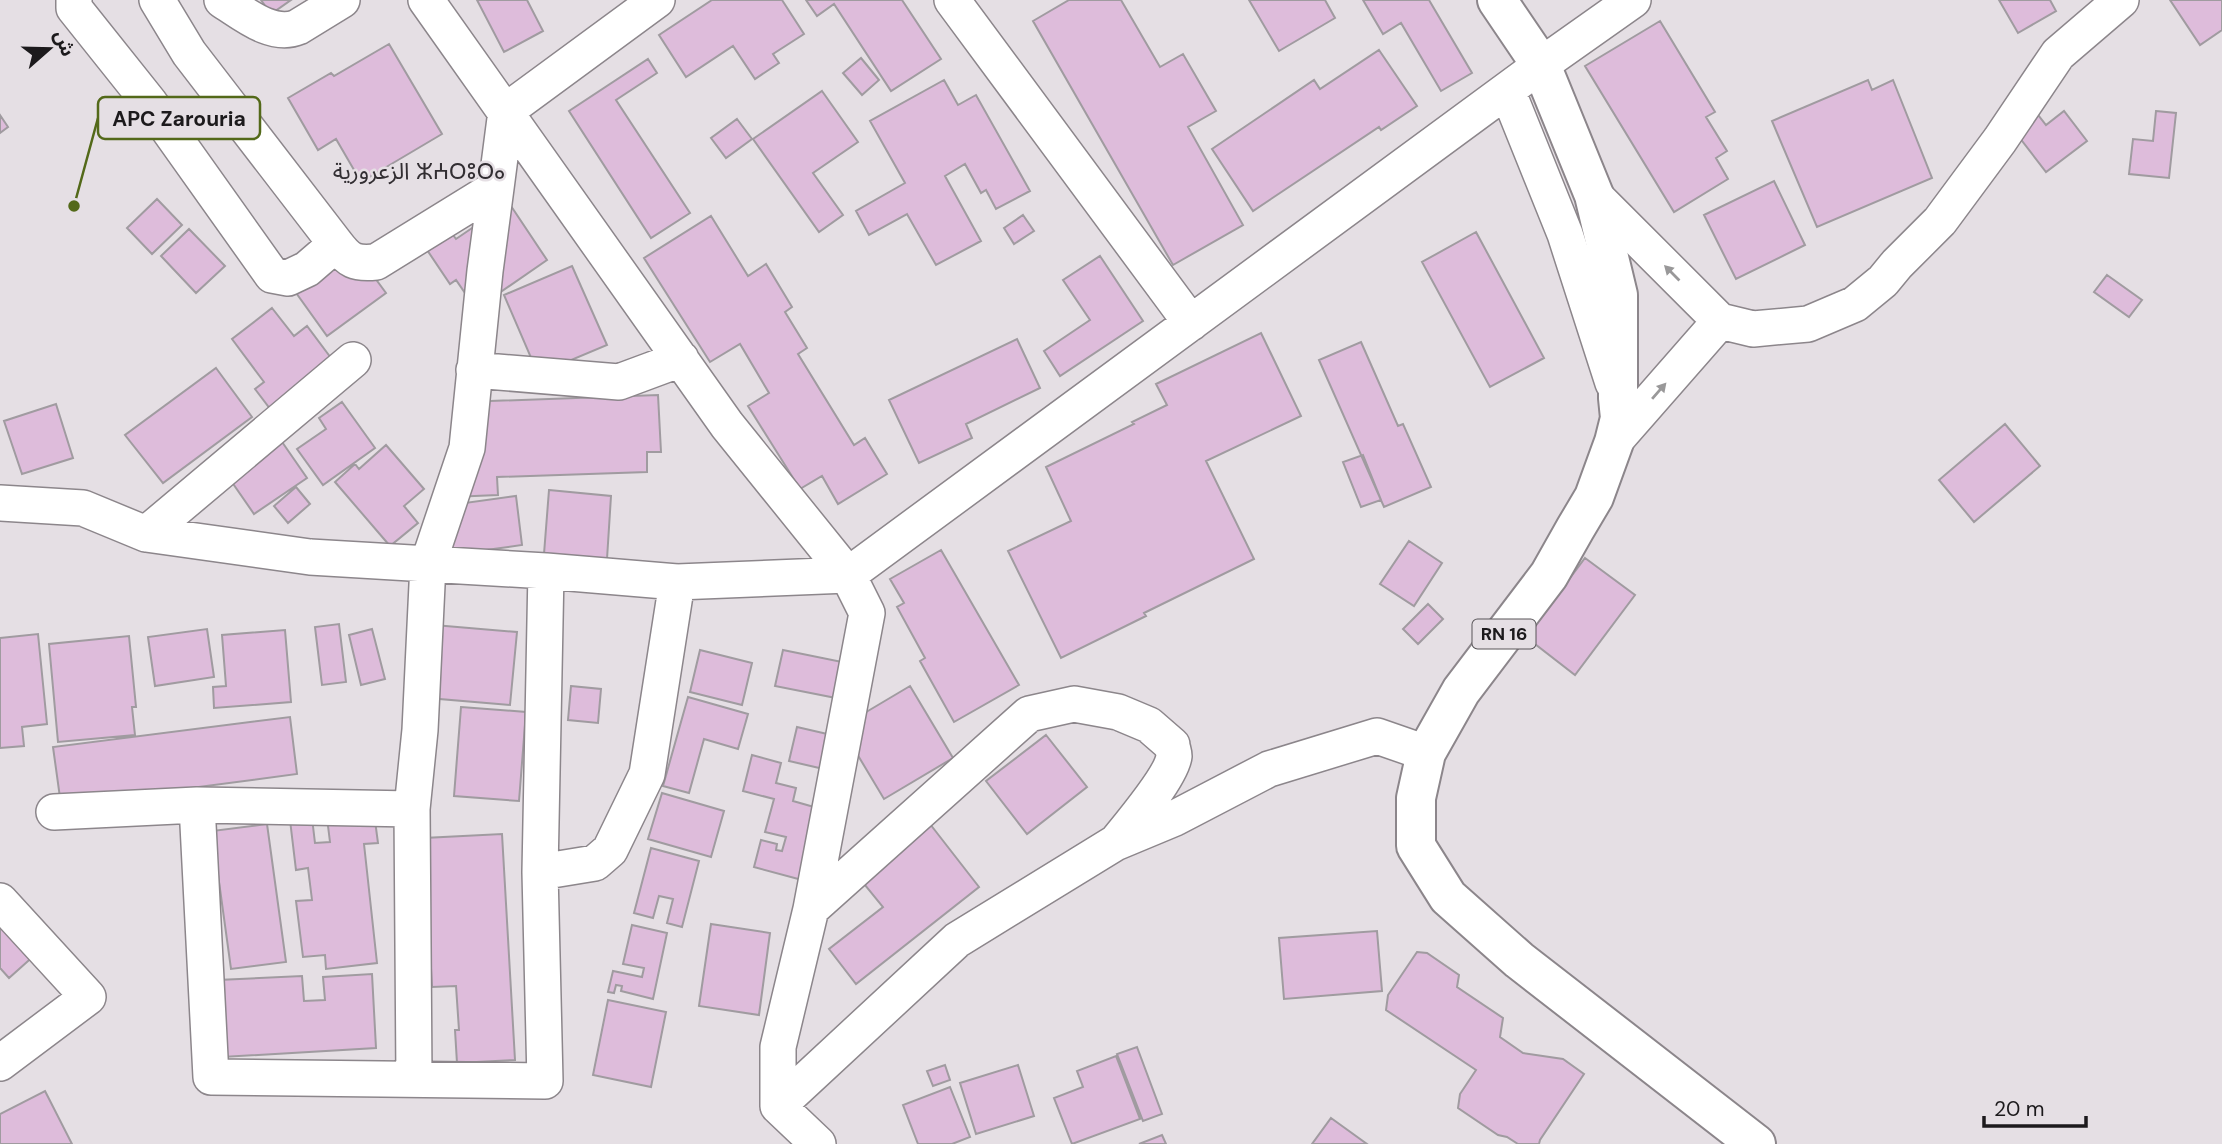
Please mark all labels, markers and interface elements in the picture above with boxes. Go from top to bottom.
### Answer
north arrow [14,14,84,84]
text: ش [48,27,81,60]
callout: APC Zarouria [98,97,260,139]
text: APC Zarouria [112,105,246,133]
district label: الزعرورية ⵣⵄⵔⵓⵔⴰ [333,156,505,186]
one-way arrow [1664,265,1681,281]
one-way arrow [1651,382,1667,400]
road number: RN 16 [1472,620,1536,648]
scale bar [1984,1084,2086,1128]
text: 20 m [1994,1095,2045,1123]

